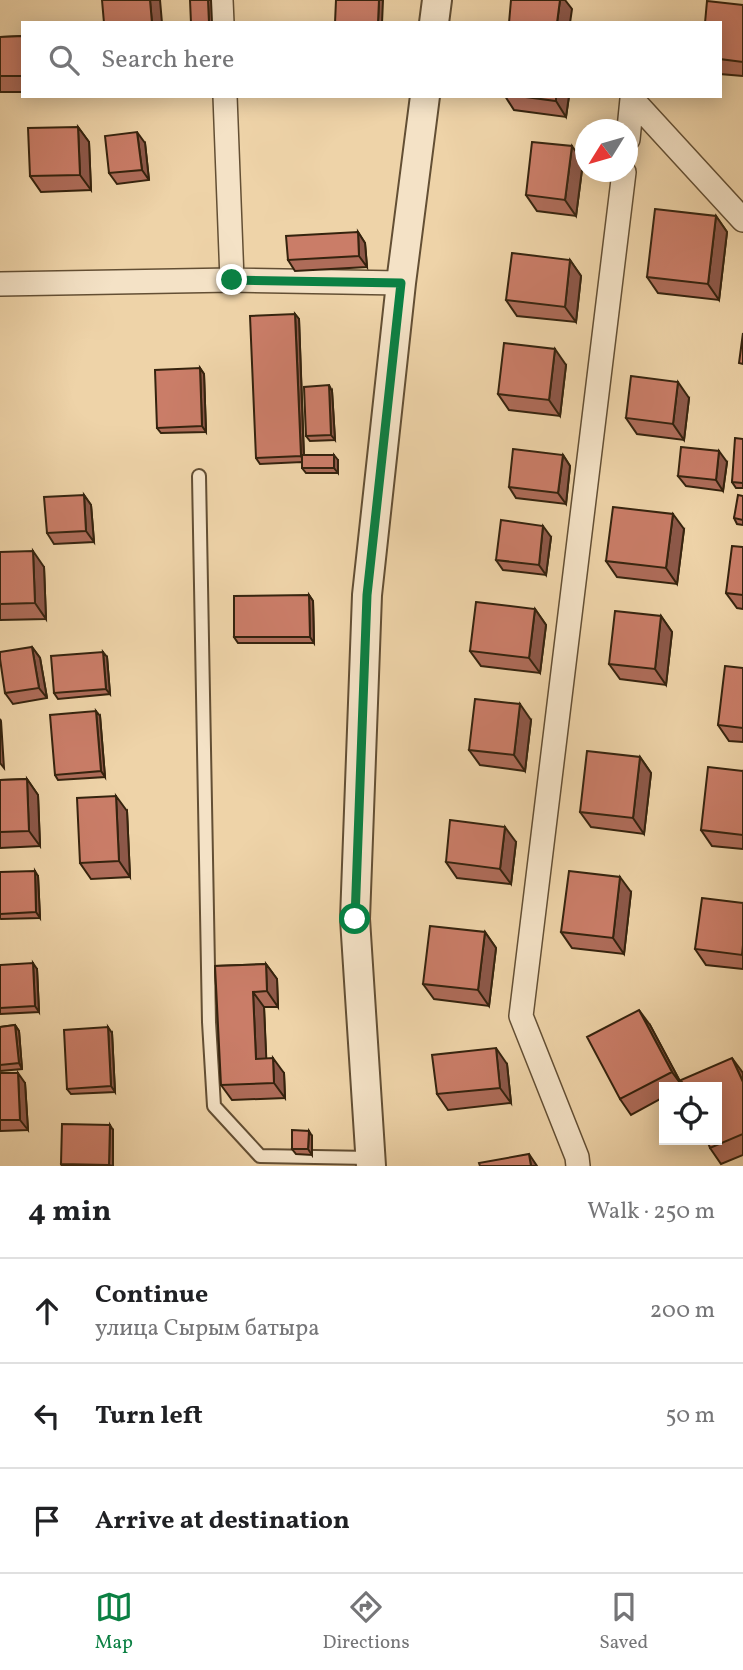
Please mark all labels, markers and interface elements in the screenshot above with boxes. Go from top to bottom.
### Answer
search box [21,21,722,98]
icon: search [45,41,83,79]
text: Search here [101,42,234,78]
north arrow [575,119,638,182]
route end [216,264,247,295]
route start [339,903,370,934]
map controls [659,1082,722,1145]
button: locate [659,1082,722,1145]
text: 4 min [28,1191,112,1233]
text: Walk · 250 m [587,1196,715,1228]
text: Continue [95,1277,208,1313]
icon: ahead [28,1292,66,1330]
text: 200 m [650,1295,715,1327]
text: улица Сырым батыра [95,1313,320,1345]
icon: left [28,1397,66,1435]
text: Turn left [95,1398,203,1434]
text: 50 m [666,1400,715,1432]
icon: arrive [28,1502,66,1540]
text: Arrive at destination [95,1503,350,1539]
tab: Map [95,1588,133,1656]
tab: Directions [323,1588,410,1656]
tab: Saved [599,1588,648,1656]

